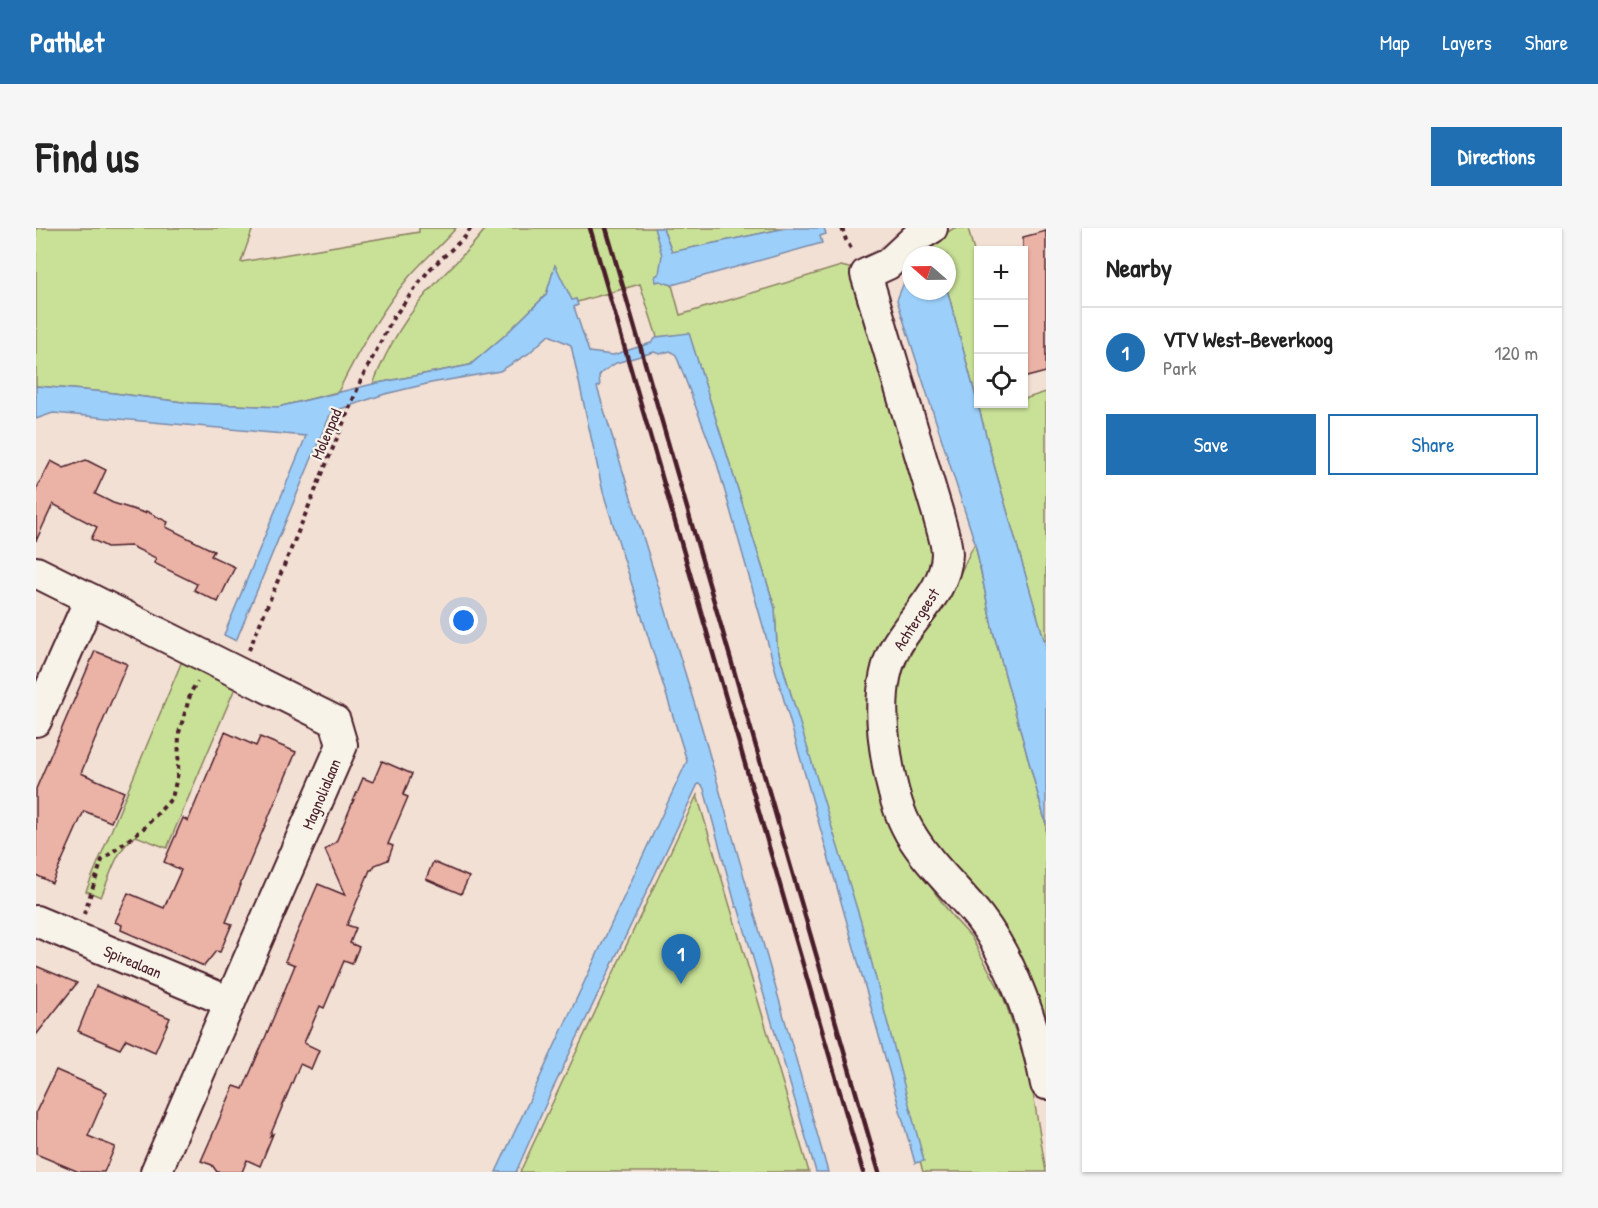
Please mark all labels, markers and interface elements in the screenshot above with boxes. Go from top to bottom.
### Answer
text: Pathlet [30,23,104,61]
text: Map [1380,28,1409,57]
text: Layers [1442,28,1492,57]
text: Share [1525,28,1568,57]
button: Directions [1431,127,1562,186]
text: Find us [36,128,139,185]
north arrow [902,246,956,300]
map controls [974,246,1028,408]
button: + [974,246,1028,300]
text: Nearby [1106,250,1172,285]
button: − [974,300,1028,354]
text: VTV West-Beverkoog [1163,324,1333,354]
text: 1 [1122,339,1129,366]
text: 120 m [1494,339,1538,366]
button: locate [974,354,1028,408]
text: Park [1163,354,1196,381]
street label: Molenpad [305,405,347,463]
button: Save [1106,414,1316,475]
button: Share [1328,414,1538,475]
street label: Achtergeest [888,583,945,654]
your location [449,606,478,635]
street label: Magnolialaan [296,755,346,833]
pin: 1 [662,934,700,984]
street label: Spirealaan [101,940,165,983]

